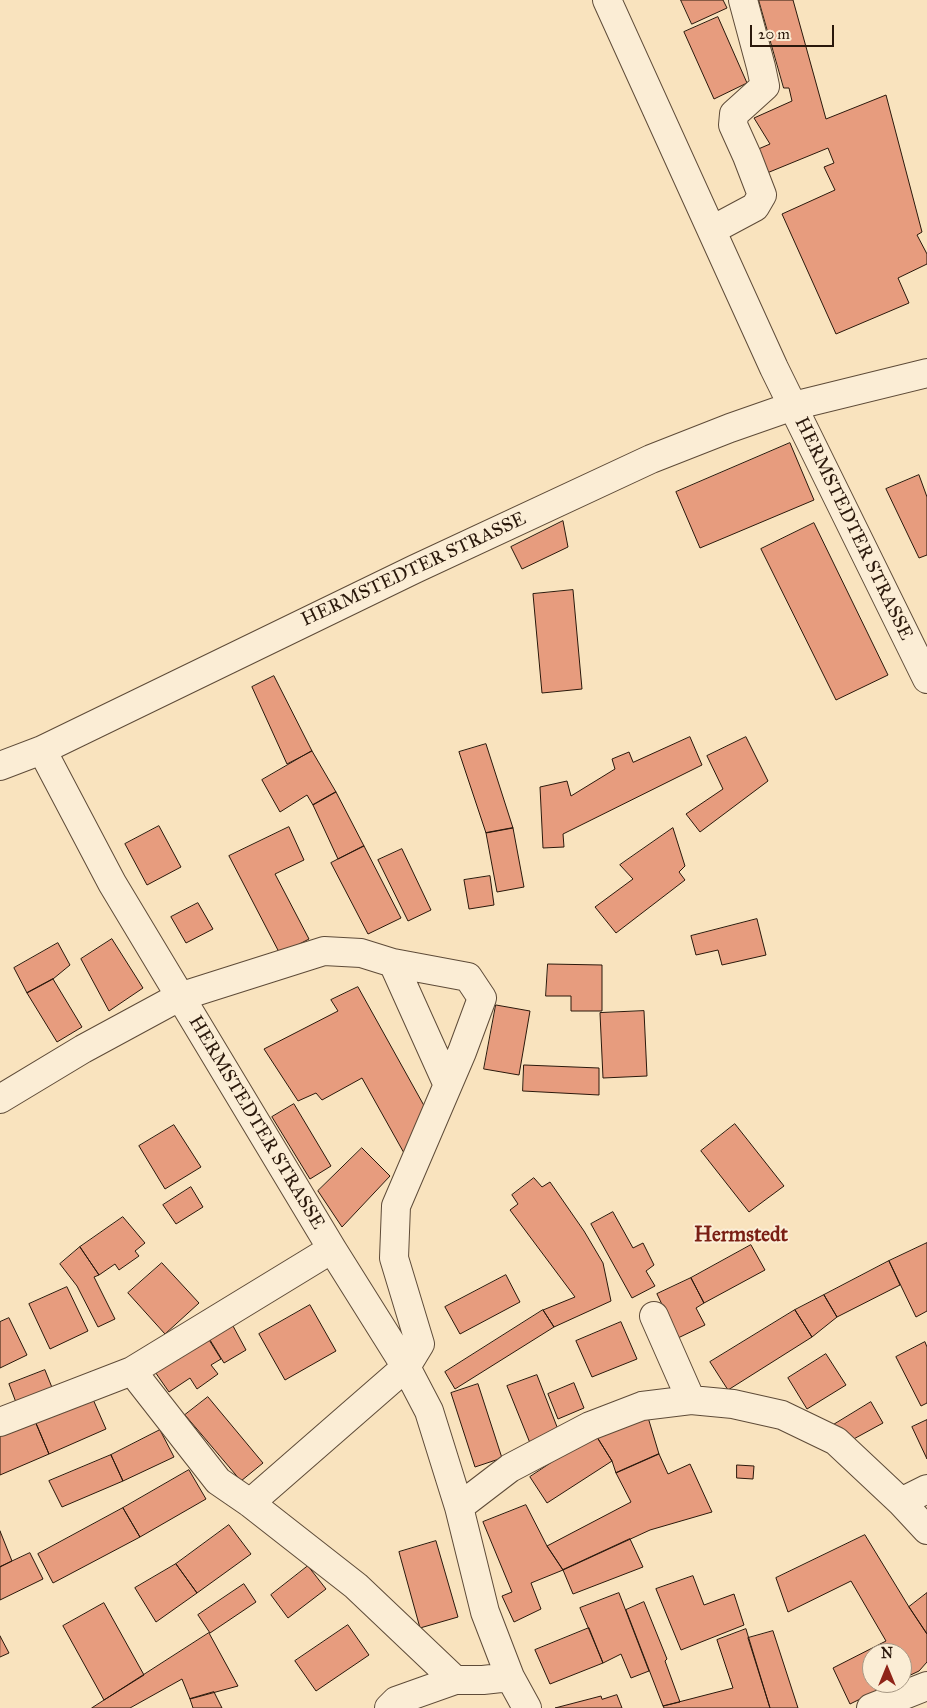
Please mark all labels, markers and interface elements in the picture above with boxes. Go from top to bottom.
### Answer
scale bar [752,15,836,47]
text: 20 m [758,25,790,43]
street label: HERMSTEDTER STRASSE [789,414,917,644]
street label: HERMSTEDTER STRASSE [298,508,530,632]
street label: HERMSTEDTER STRASSE [183,1012,329,1234]
district label: Hermstedt [694,1223,788,1249]
north arrow [862,1643,912,1693]
text: N [881,1645,893,1662]

